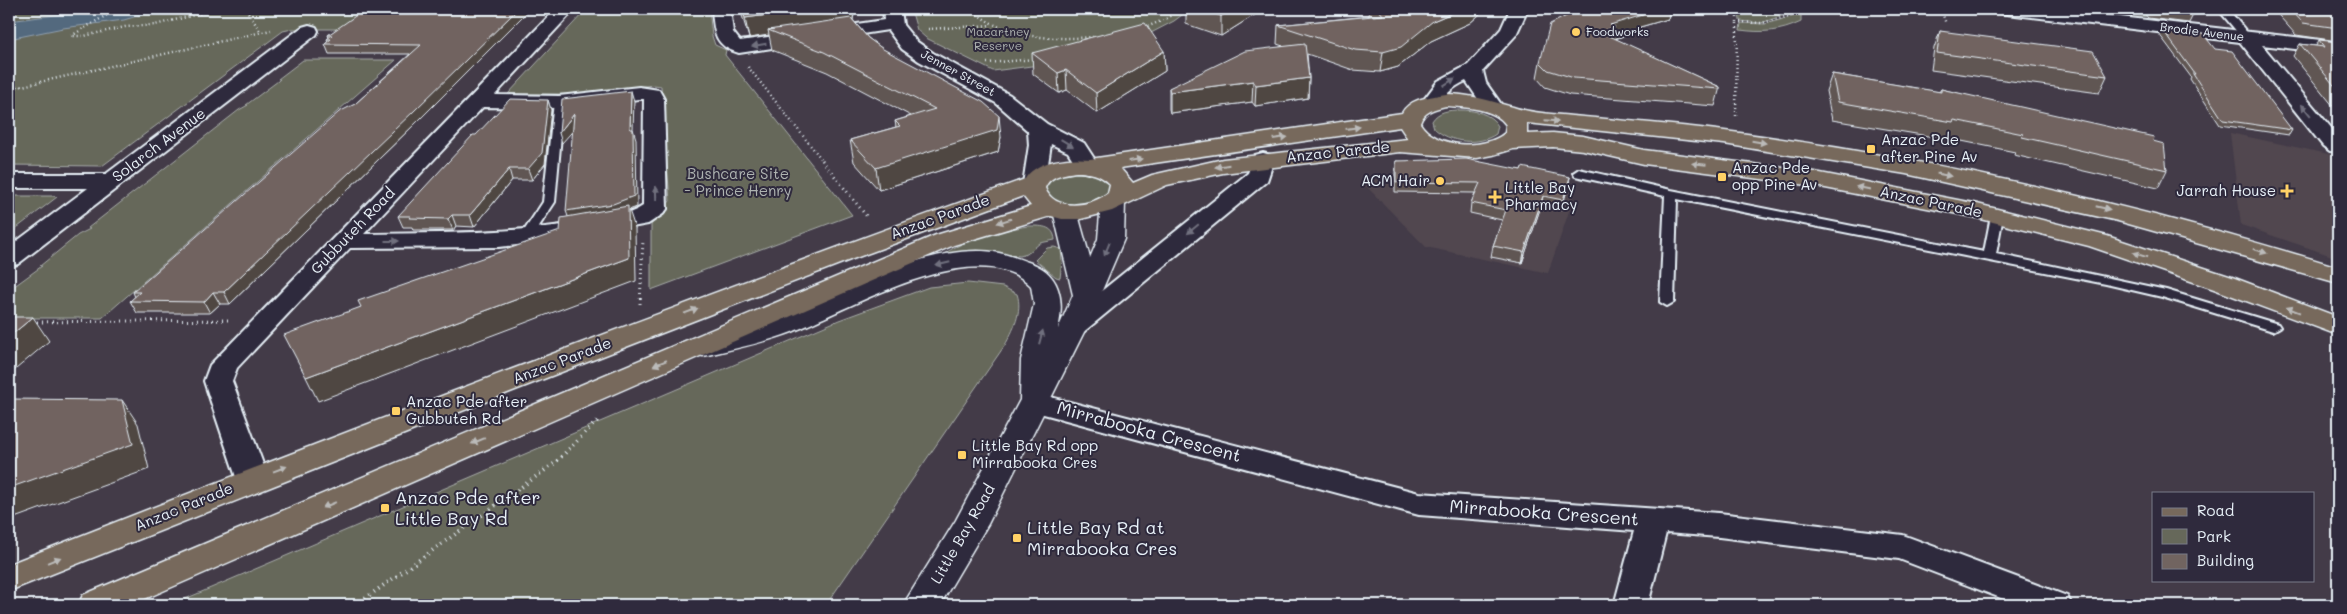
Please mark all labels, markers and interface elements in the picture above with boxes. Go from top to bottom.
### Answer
street label: Brodie Avenue [2159,18,2245,44]
park label: Macartney Reserve [966,23,1030,53]
place label: Foodworks [1586,23,1649,39]
marker: Foodworks [1570,26,1582,38]
one-way arrow [750,41,766,49]
street label: Jenner Street [918,45,999,99]
one-way arrow [1443,77,1456,86]
street label: Solarch Avenue [108,103,209,186]
one-way arrow [2300,104,2311,117]
one-way arrow [1544,117,1560,125]
one-way arrow [1345,123,1361,131]
place label: Anzac Pde after Pine Av [1881,129,1977,166]
one-way arrow [1273,134,1289,142]
street label: Anzac Parade [1285,136,1391,166]
one-way arrow [1061,138,1074,147]
one-way arrow [1752,138,1768,146]
marker: Anzac Pde after Pine Av [1865,143,1877,155]
one-way arrow [1128,156,1144,164]
place label: Anzac Pde opp Pine Av [1732,157,1817,194]
one-way arrow [1690,160,1706,168]
one-way arrow [1214,162,1230,170]
park label: Bushcare Site - Prince Henry [684,163,792,200]
place label: ACM Hair [1361,170,1430,190]
marker: Anzac Pde opp Pine Av [1716,171,1728,183]
one-way arrow [1937,171,1953,179]
marker: ACM Hair [1434,175,1446,187]
place label: Little Bay Pharmacy [1505,177,1578,214]
street label: Anzac Parade [1878,180,1984,222]
place label: Jarrah House [2176,180,2276,200]
street label: Gubbuteh Road [306,183,399,278]
one-way arrow [1855,183,1871,191]
one-way arrow [652,184,660,200]
marker: Jarrah House [2280,184,2294,198]
street label: Anzac Parade [887,189,992,243]
marker: Little Bay Pharmacy [1489,191,1501,203]
one-way arrow [2096,205,2111,213]
one-way arrow [996,217,1011,225]
one-way arrow [1187,224,1200,235]
one-way arrow [384,237,400,245]
one-way arrow [1103,242,1111,257]
one-way arrow [2253,247,2268,255]
one-way arrow [2132,250,2147,258]
one-way arrow [935,260,950,268]
one-way arrow [2286,305,2300,313]
one-way arrow [684,307,699,315]
one-way arrow [1037,329,1045,344]
street label: Anzac Parade [509,332,614,388]
one-way arrow [653,360,667,368]
place label: Anzac Pde after Gubbuteh Rd [406,391,527,428]
street label: Mirrabooka Crescent [1054,395,1244,467]
marker: Anzac Pde after Gubbuteh Rd [390,405,402,417]
place label: Little Bay Rd opp Mirrabooka Cres [972,435,1098,472]
one-way arrow [471,438,485,446]
marker: Little Bay Rd opp Mirrabooka Cres [956,449,968,461]
one-way arrow [273,465,288,473]
street label: Anzac Parade [132,477,236,535]
street label: Little Bay Road [925,480,999,587]
place label: Anzac Pde after Little Bay Rd [395,485,541,530]
legend [2152,492,2314,582]
street label: Mirrabooka Crescent [1449,493,1640,531]
text: Road [2197,500,2234,520]
one-way arrow [322,502,336,510]
marker: Anzac Pde after Little Bay Rd [379,502,391,514]
place label: Little Bay Rd at Mirrabooka Cres [1027,515,1177,560]
text: Park [2197,526,2231,546]
marker: Little Bay Rd at Mirrabooka Cres [1011,532,1023,544]
text: Building [2197,550,2254,570]
one-way arrow [47,556,62,564]

